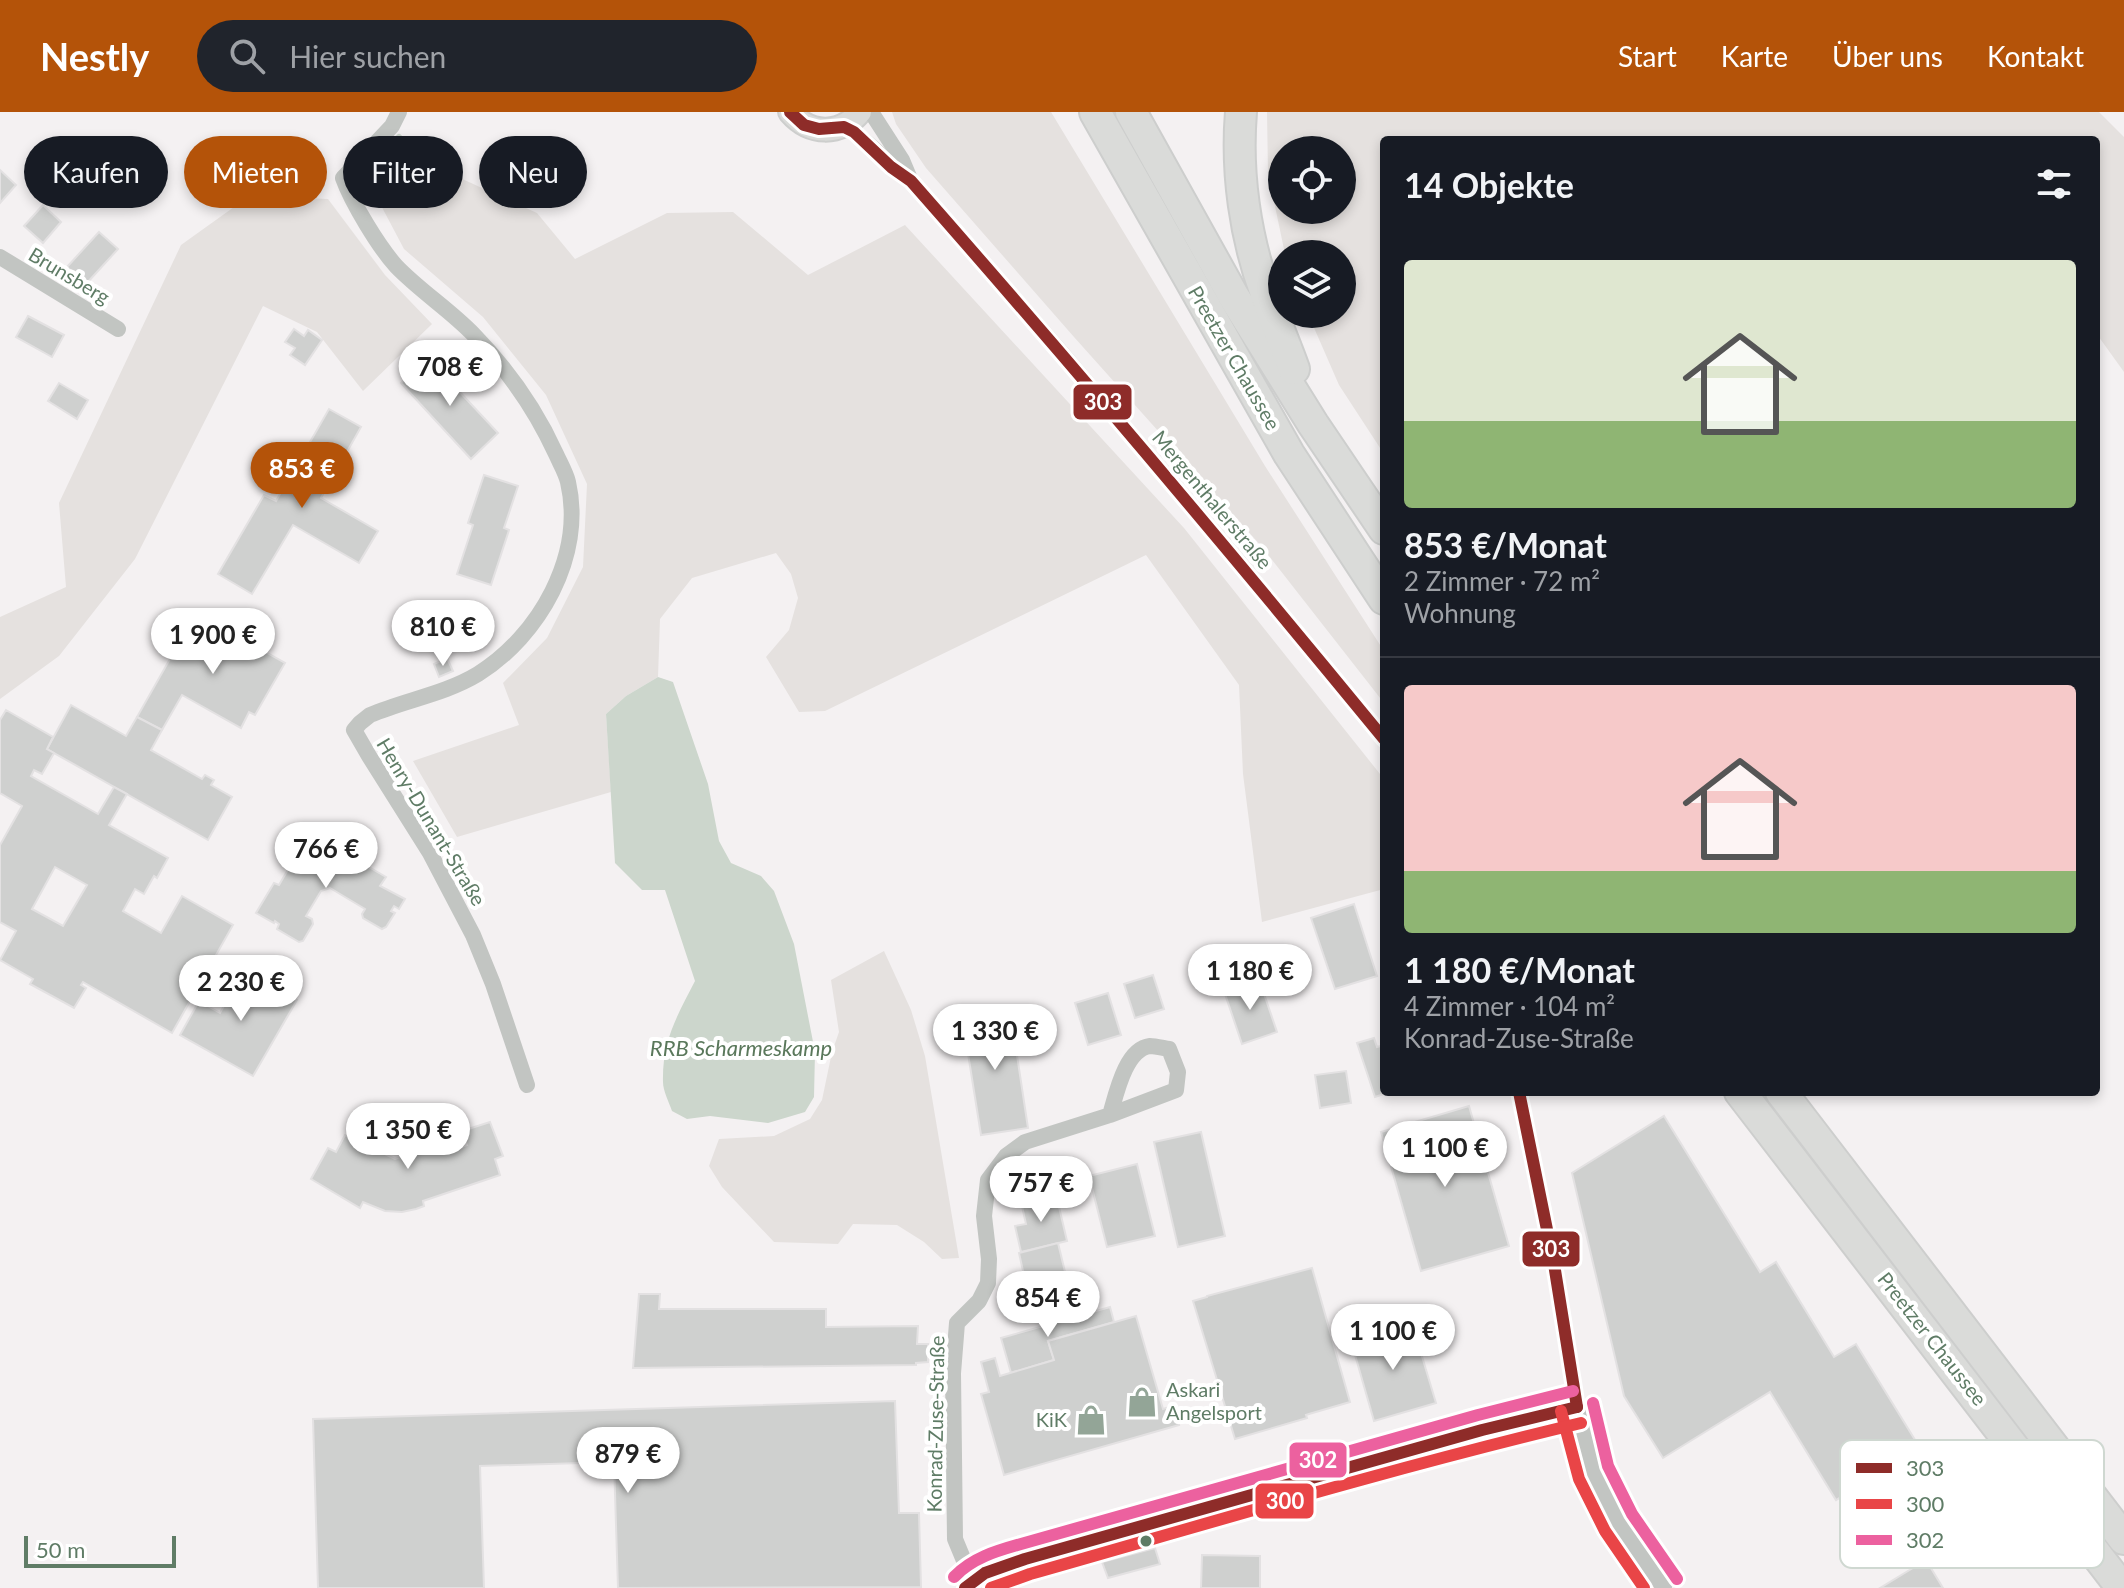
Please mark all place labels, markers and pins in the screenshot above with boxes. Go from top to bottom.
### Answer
pin: 708 € [394,340,506,408]
pin: 853 € [246,442,358,510]
pin: 810 € [387,600,499,668]
pin: 1 900 € [139,608,287,676]
pin: 766 € [270,822,382,890]
pin: 1 180 € [1176,944,1324,1012]
pin: 2 230 € [167,955,315,1023]
pin: 1 330 € [921,1004,1069,1072]
pin: 1 350 € [334,1103,482,1171]
pin: 1 100 € [1371,1121,1519,1189]
pin: 757 € [985,1156,1097,1224]
pin: 854 € [992,1271,1104,1339]
pin: 1 100 € [1319,1304,1467,1372]
place label: Askari Angelsport [1166,1377,1262,1424]
shop icon: Askari Angelsport [1125,1385,1159,1419]
shop icon: KiK [1074,1403,1108,1437]
place label: KiK [1036,1407,1068,1431]
pin: 879 € [572,1427,684,1495]
unlabelled marker [1138,1533,1154,1549]

